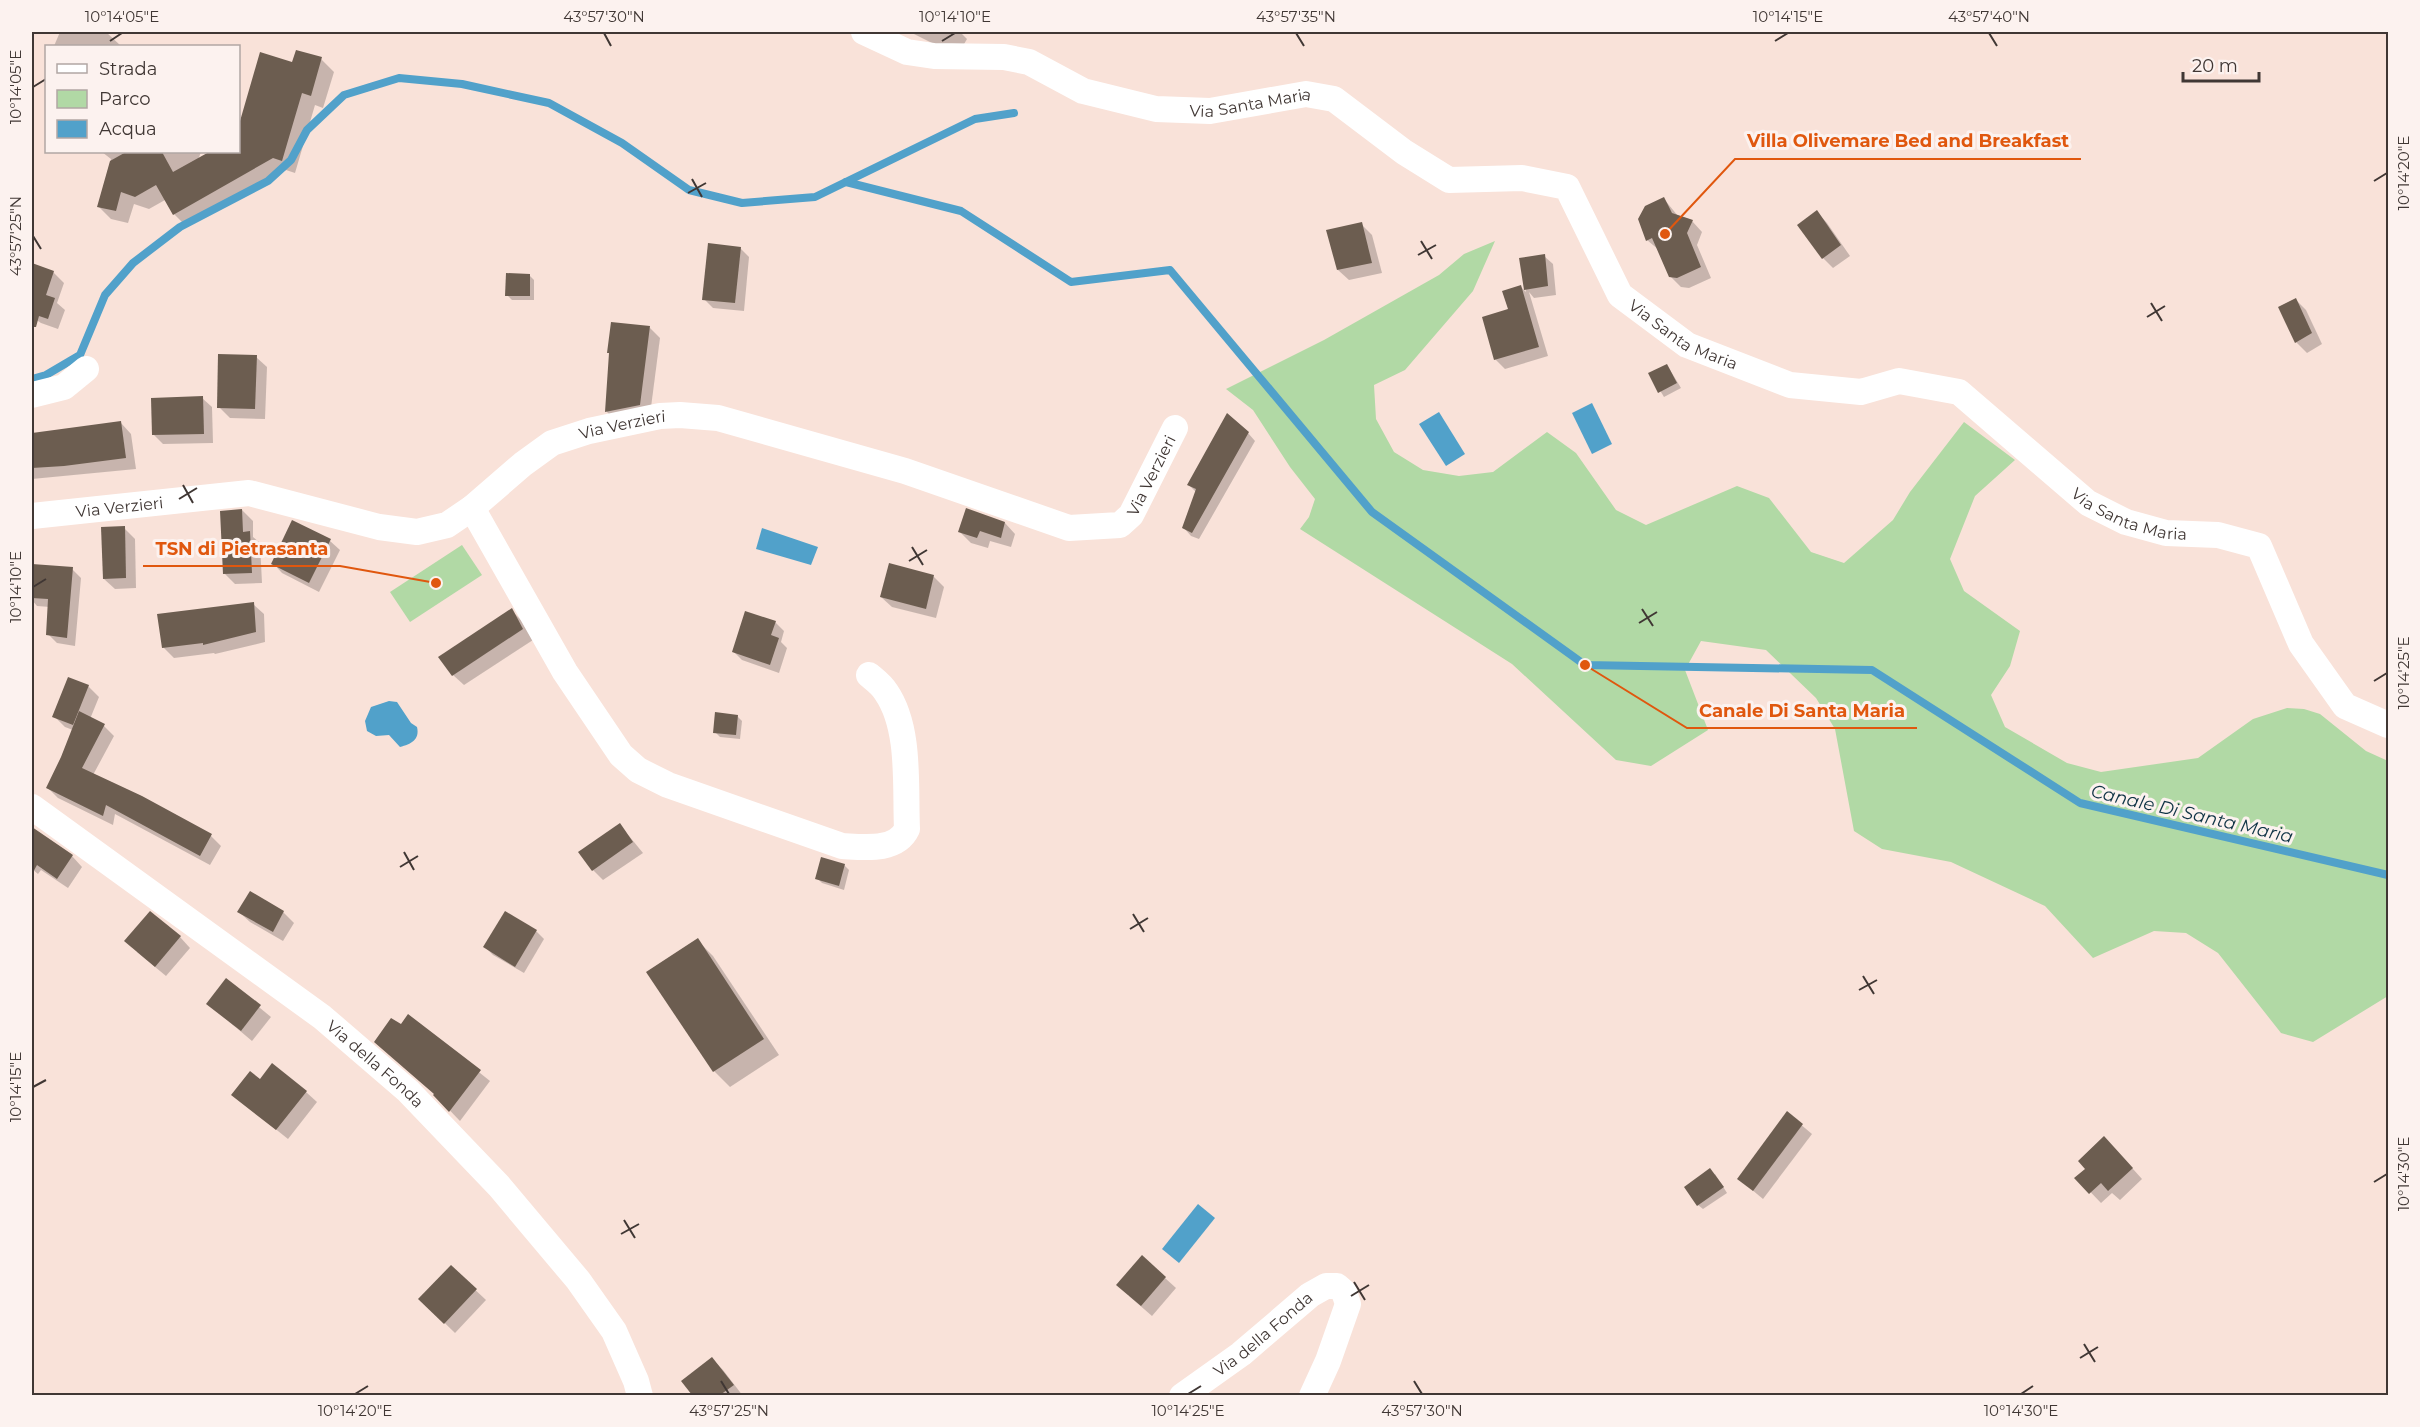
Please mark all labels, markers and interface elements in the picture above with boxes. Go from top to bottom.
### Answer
text: 10°14'05"E [85,7,159,26]
text: 43°57'30"N [563,7,645,26]
text: 10°14'10"E [919,7,991,26]
text: 43°57'35"N [1256,7,1336,26]
text: 10°14'15"E [1753,7,1823,26]
text: 43°57'40"N [1948,7,2030,26]
legend [45,45,240,153]
scale bar [2183,45,2260,83]
text: 10°14'05"E [6,50,25,124]
text: 20 m [2192,55,2238,77]
text: Strada [99,58,157,80]
street label: Via Santa Maria [1189,84,1313,121]
text: Parco [99,88,151,110]
text: Acqua [99,118,157,140]
callout: Villa Olivemare Bed and Breakfast [1735,123,2081,159]
text: Villa Olivemare Bed and Breakfast [1746,130,2069,152]
text: 10°14'20"E [2394,136,2413,210]
text: 43°57'25"N [6,196,25,276]
street label: Via Santa Maria [1625,295,1740,373]
street label: Via Verzieri [577,406,666,443]
street label: Via Verzieri [1123,432,1179,519]
street label: Via Santa Maria [2068,484,2187,543]
street label: Via Verzieri [75,493,164,521]
callout: TSN di Pietrasanta [143,530,340,566]
text: TSN di Pietrasanta [156,538,328,560]
text: 10°14'10"E [6,551,25,623]
text: 10°14'25"E [2394,636,2413,710]
callout: Canale Di Santa Maria [1687,692,1917,728]
text: Canale Di Santa Maria [1699,700,1905,722]
water label: Canale Di Santa Maria [2089,780,2295,848]
street label: Via della Fonda [323,1016,428,1111]
text: 10°14'15"E [6,1052,25,1122]
text: 10°14'30"E [2394,1137,2413,1211]
street label: Via della Fonda [1210,1288,1316,1380]
text: 10°14'20"E [318,1401,392,1420]
text: 43°57'25"N [689,1401,769,1420]
text: 10°14'25"E [1151,1401,1225,1420]
text: 43°57'30"N [1381,1401,1463,1420]
text: 10°14'30"E [1984,1401,2058,1420]

